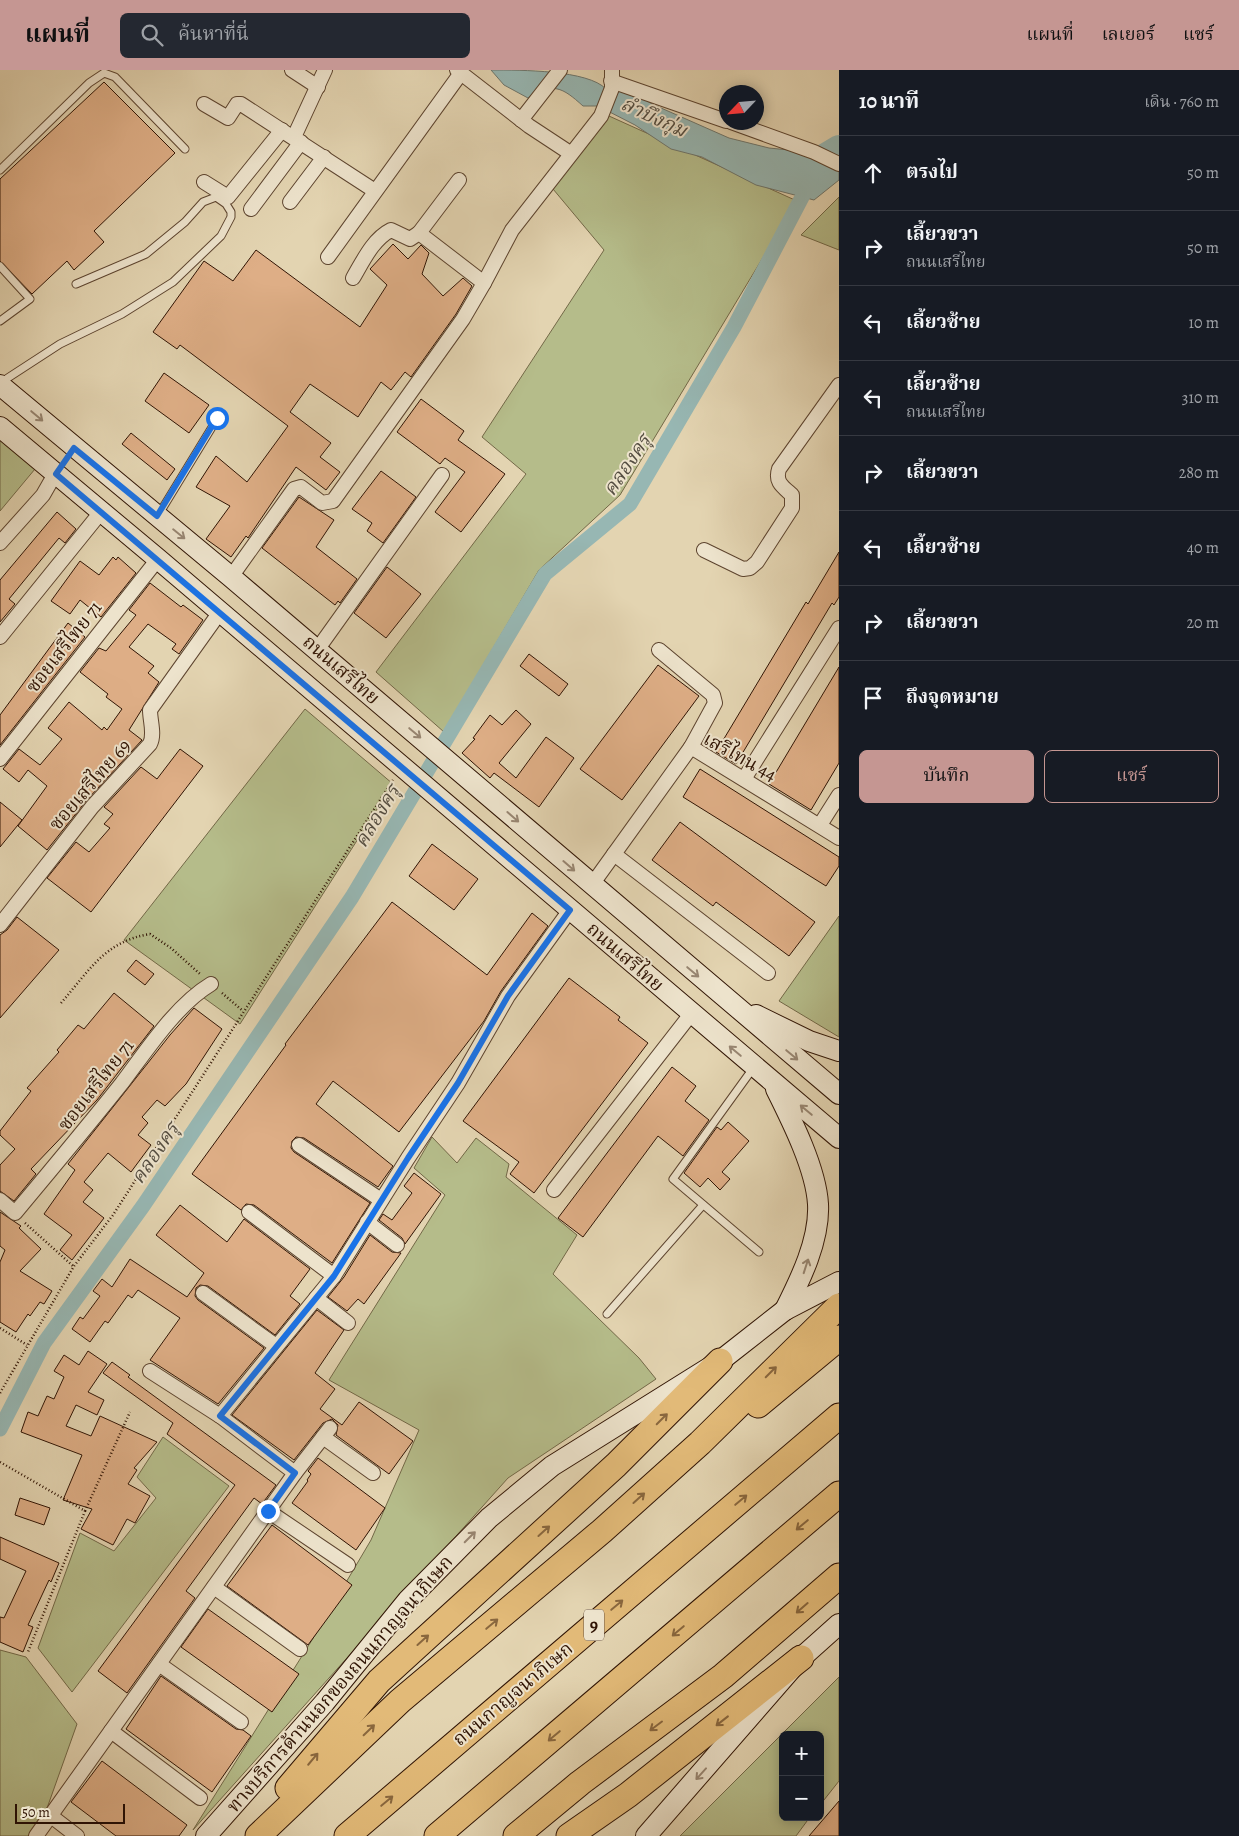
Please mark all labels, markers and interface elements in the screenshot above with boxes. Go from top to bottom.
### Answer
search box [120,13,470,58]
text: แผนที่ [25,18,90,50]
icon: search [138,21,166,49]
text: ค้นหาที่นี่ [178,21,249,47]
text: แผนที่ [1026,22,1074,46]
text: เลเยอร์ [1102,22,1155,46]
text: แชร์ [1183,22,1214,46]
north arrow [719,85,764,130]
text: 10 นาที [859,87,919,115]
water label: ลำบึงกุ่ม [617,90,692,144]
text: เดิน · 760 m [1144,91,1219,113]
icon: ahead [859,159,887,187]
text: ตรงไป [906,159,958,185]
text: 50 m [1187,162,1219,184]
text: เลี้ยวขวา [906,221,978,247]
icon: right [859,234,887,262]
text: 50 m [1187,237,1219,259]
text: ถนนเสรีไทย [906,251,986,273]
icon: left [859,309,887,337]
text: เลี้ยวซ้าย [906,309,980,335]
text: 10 m [1189,312,1219,334]
text: เลี้ยวซ้าย [906,371,980,397]
icon: left [859,384,887,412]
text: 310 m [1182,387,1219,409]
text: ถนนเสรีไทย [906,401,986,423]
route start [206,407,229,430]
one-way arrow [30,411,43,422]
water label: คลองครุ [597,427,659,501]
icon: right [859,459,887,487]
text: เลี้ยวขวา [906,459,978,485]
text: 280 m [1179,462,1219,484]
one-way arrow [172,529,185,540]
icon: left [859,534,887,562]
text: เลี้ยวซ้าย [906,534,980,560]
text: 40 m [1187,537,1219,559]
street label: ซอยเสรีไทย 71 [19,595,108,698]
icon: right [859,609,887,637]
text: เลี้ยวขวา [906,609,978,635]
text: 20 m [1186,612,1219,634]
street label: ถนนเสรีไทย [297,628,386,711]
icon: arrive [859,684,887,712]
text: ถึงจุดหมาย [906,684,999,710]
street label: เสรีไทน 44 [699,725,782,788]
one-way arrow [408,727,421,739]
street label: ซอยเสรีไทย 69 [42,733,137,836]
button: บันทึก [859,750,1034,803]
button: แชร์ [1044,750,1219,803]
water label: คลองครุ [348,778,407,852]
one-way arrow [507,811,520,823]
one-way arrow [563,860,576,872]
street label: ถนนเสรีไทย [581,915,670,998]
one-way arrow [686,966,699,977]
street label: ซอยเสรีไทย 71 [51,1033,140,1136]
one-way arrow [728,1045,741,1056]
one-way arrow [785,1049,798,1060]
one-way arrow [799,1104,812,1115]
water label: คลองครุ [125,1115,187,1189]
one-way arrow [802,1259,811,1274]
one-way arrow [765,1366,777,1378]
one-way arrow [656,1413,668,1425]
one-way arrow [632,1492,645,1504]
one-way arrow [734,1494,747,1505]
route end [257,1500,280,1523]
one-way arrow [796,1520,809,1531]
one-way arrow [537,1525,550,1537]
one-way arrow [464,1531,476,1543]
street label: ทางบริการด้านนอกของถนนกาญจนาภิเษก [221,1550,459,1818]
one-way arrow [611,1600,624,1611]
one-way arrow [796,1602,809,1613]
road number: 9 [584,1610,604,1640]
one-way arrow [485,1618,498,1629]
one-way arrow [672,1625,685,1636]
one-way arrow [417,1634,430,1646]
street label: ถนนกาญจนาภิเษก [447,1636,579,1752]
one-way arrow [716,1715,729,1726]
one-way arrow [649,1721,663,1731]
one-way arrow [363,1724,375,1736]
one-way arrow [548,1730,561,1742]
map controls [779,1731,824,1821]
button: + [779,1731,824,1776]
one-way arrow [307,1752,318,1765]
one-way arrow [695,1767,707,1780]
button: − [779,1776,824,1821]
one-way arrow [380,1796,393,1807]
scale bar [15,1801,125,1824]
text: 50 m [22,1803,50,1822]

